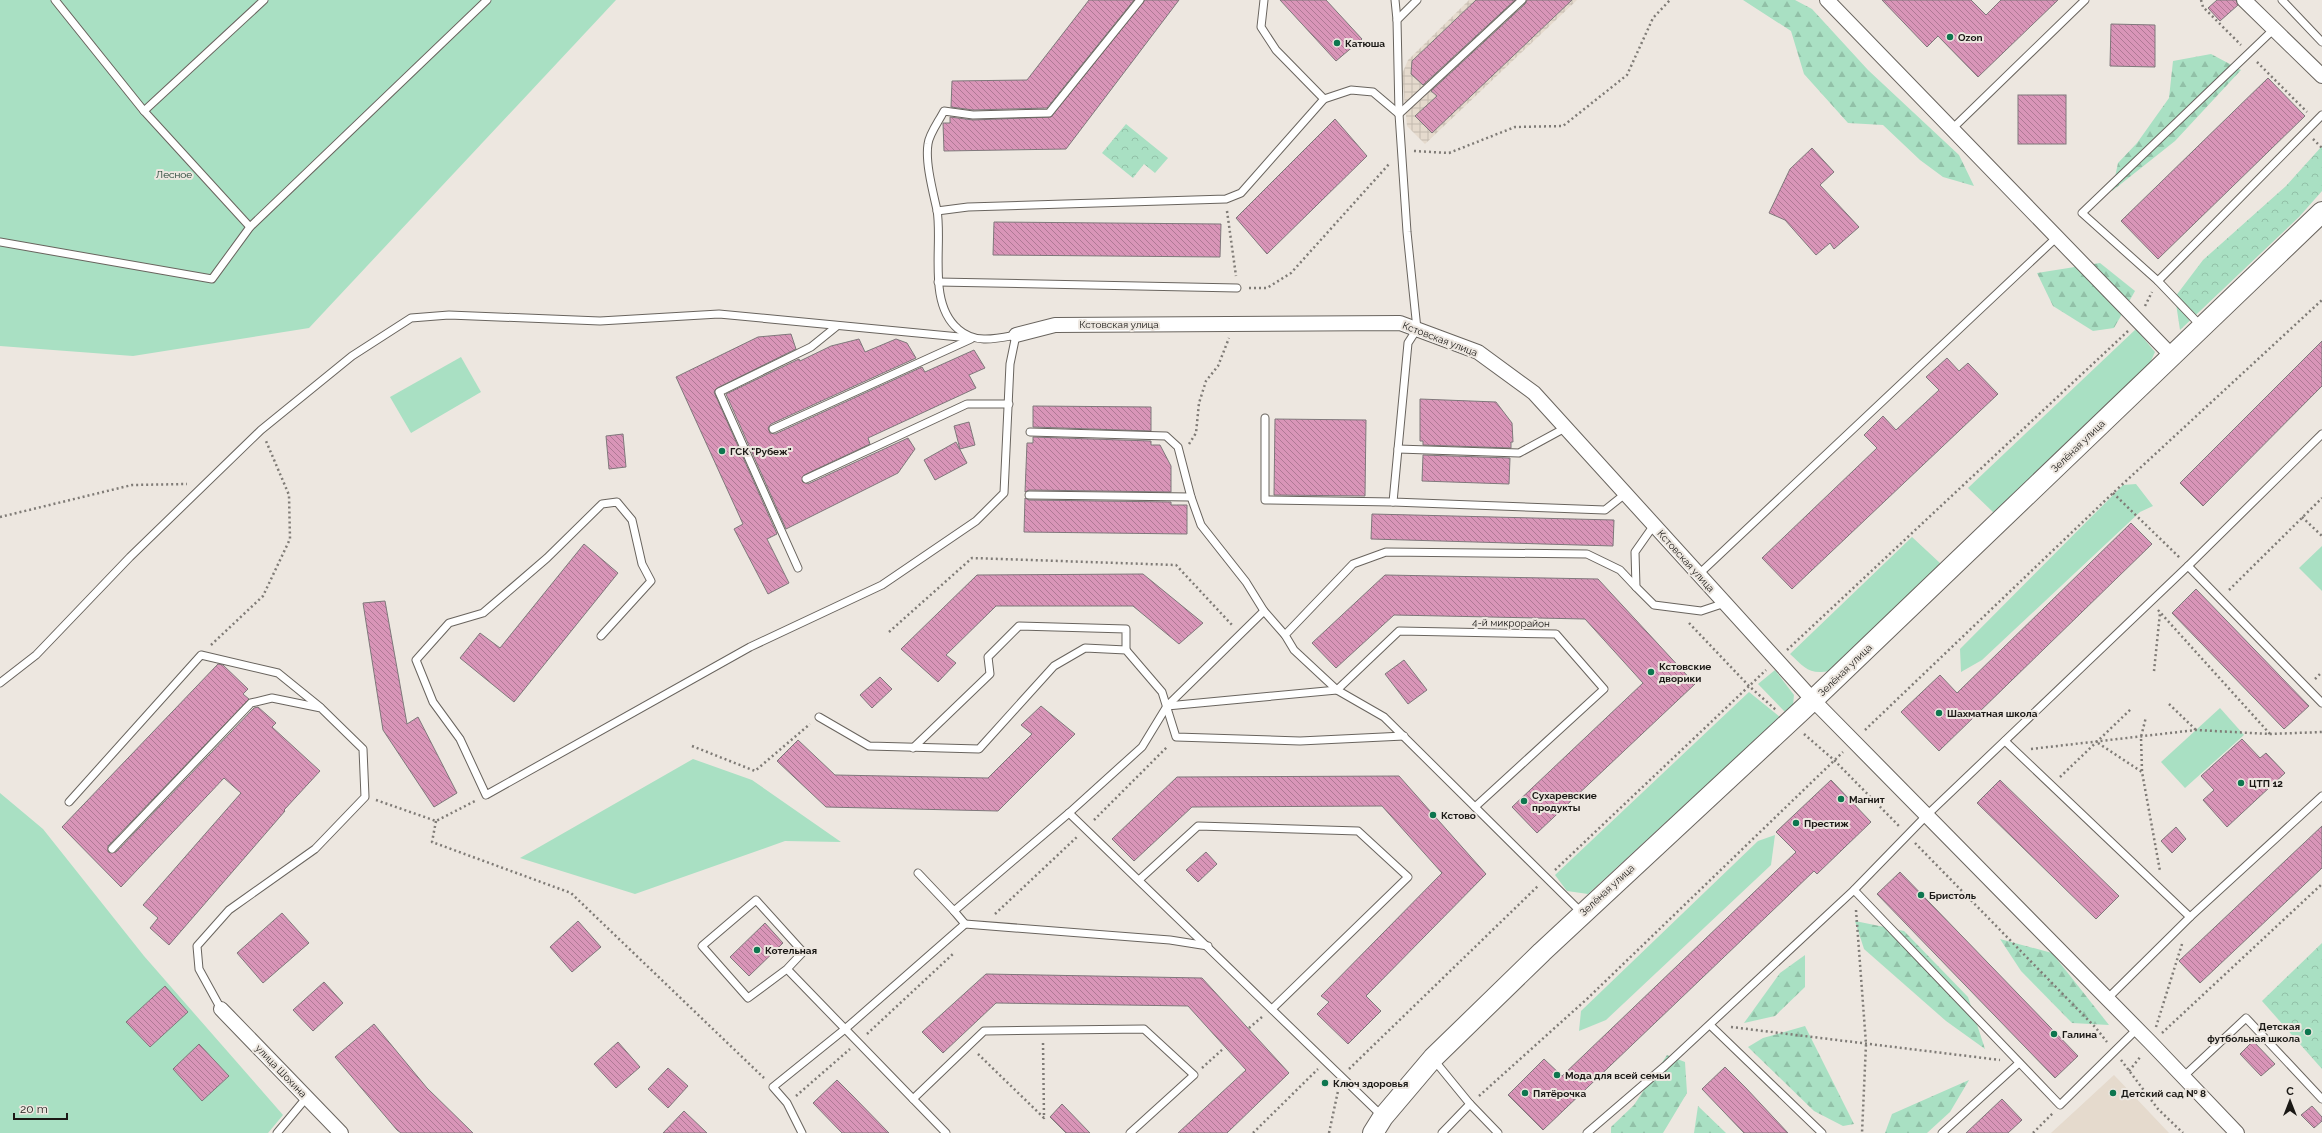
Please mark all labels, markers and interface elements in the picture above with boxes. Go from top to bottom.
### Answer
marker: Ozon [1945,32,1955,42]
place label: Ozon [1958,32,1982,43]
marker: Катюша [1332,38,1342,48]
place label: Катюша [1345,38,1385,49]
park label: Лесное [156,169,192,180]
street label: Кстовская улица [1079,319,1159,330]
street label: Кстовская улица [1401,320,1479,358]
street label: Зелёная улица [2049,418,2107,474]
marker: ГСК "Рубеж" [717,446,727,456]
place label: ГСК "Рубеж" [730,446,792,457]
street label: Кстовская улица [1655,528,1717,594]
street label: 4-й микрорайон [1472,617,1550,629]
street label: Зелёная улица [1816,642,1874,698]
place label: Кстовские дворики [1659,661,1711,684]
marker: Кстовские дворики [1646,667,1656,677]
marker: Шахматная школа [1934,708,1944,718]
place label: Шахматная школа [1947,708,2038,719]
marker: ЦТП 12 [2236,778,2246,788]
place label: ЦТП 12 [2249,778,2283,789]
place label: Сухаревские продукты [1532,790,1597,813]
marker: Магнит [1836,794,1846,804]
place label: Магнит [1849,794,1885,805]
marker: Сухаревские продукты [1519,796,1529,806]
marker: Кстово [1428,810,1438,820]
place label: Кстово [1441,810,1476,821]
marker: Престиж [1791,818,1801,828]
place label: Престиж [1804,818,1849,829]
street label: Зелёная улица [1578,862,1636,918]
marker: Бристоль [1916,890,1926,900]
place label: Бристоль [1929,890,1977,901]
marker: Котельная [752,945,762,955]
place label: Котельная [765,945,817,956]
place label: Детская футбольная школа [2207,1021,2300,1044]
marker: Детская футбольная школа [2303,1027,2313,1037]
marker: Галина [2049,1029,2059,1039]
place label: Галина [2062,1029,2097,1040]
street label: улица Шохина [253,1043,309,1099]
marker: Мода для всей семьи [1552,1070,1562,1080]
place label: Мода для всей семьи [1565,1070,1670,1081]
marker: Ключ здоровья [1320,1078,1330,1088]
place label: Ключ здоровья [1333,1078,1408,1089]
north arrow [2270,1081,2310,1121]
text: С [2286,1085,2294,1098]
marker: Пятёрочка [1520,1088,1530,1098]
place label: Пятёрочка [1533,1088,1586,1099]
marker: Детский сад № 8 [2108,1088,2118,1098]
place label: Детский сад № 8 [2121,1088,2206,1099]
scale bar [14,1095,67,1121]
text: 20 m [20,1102,48,1116]

